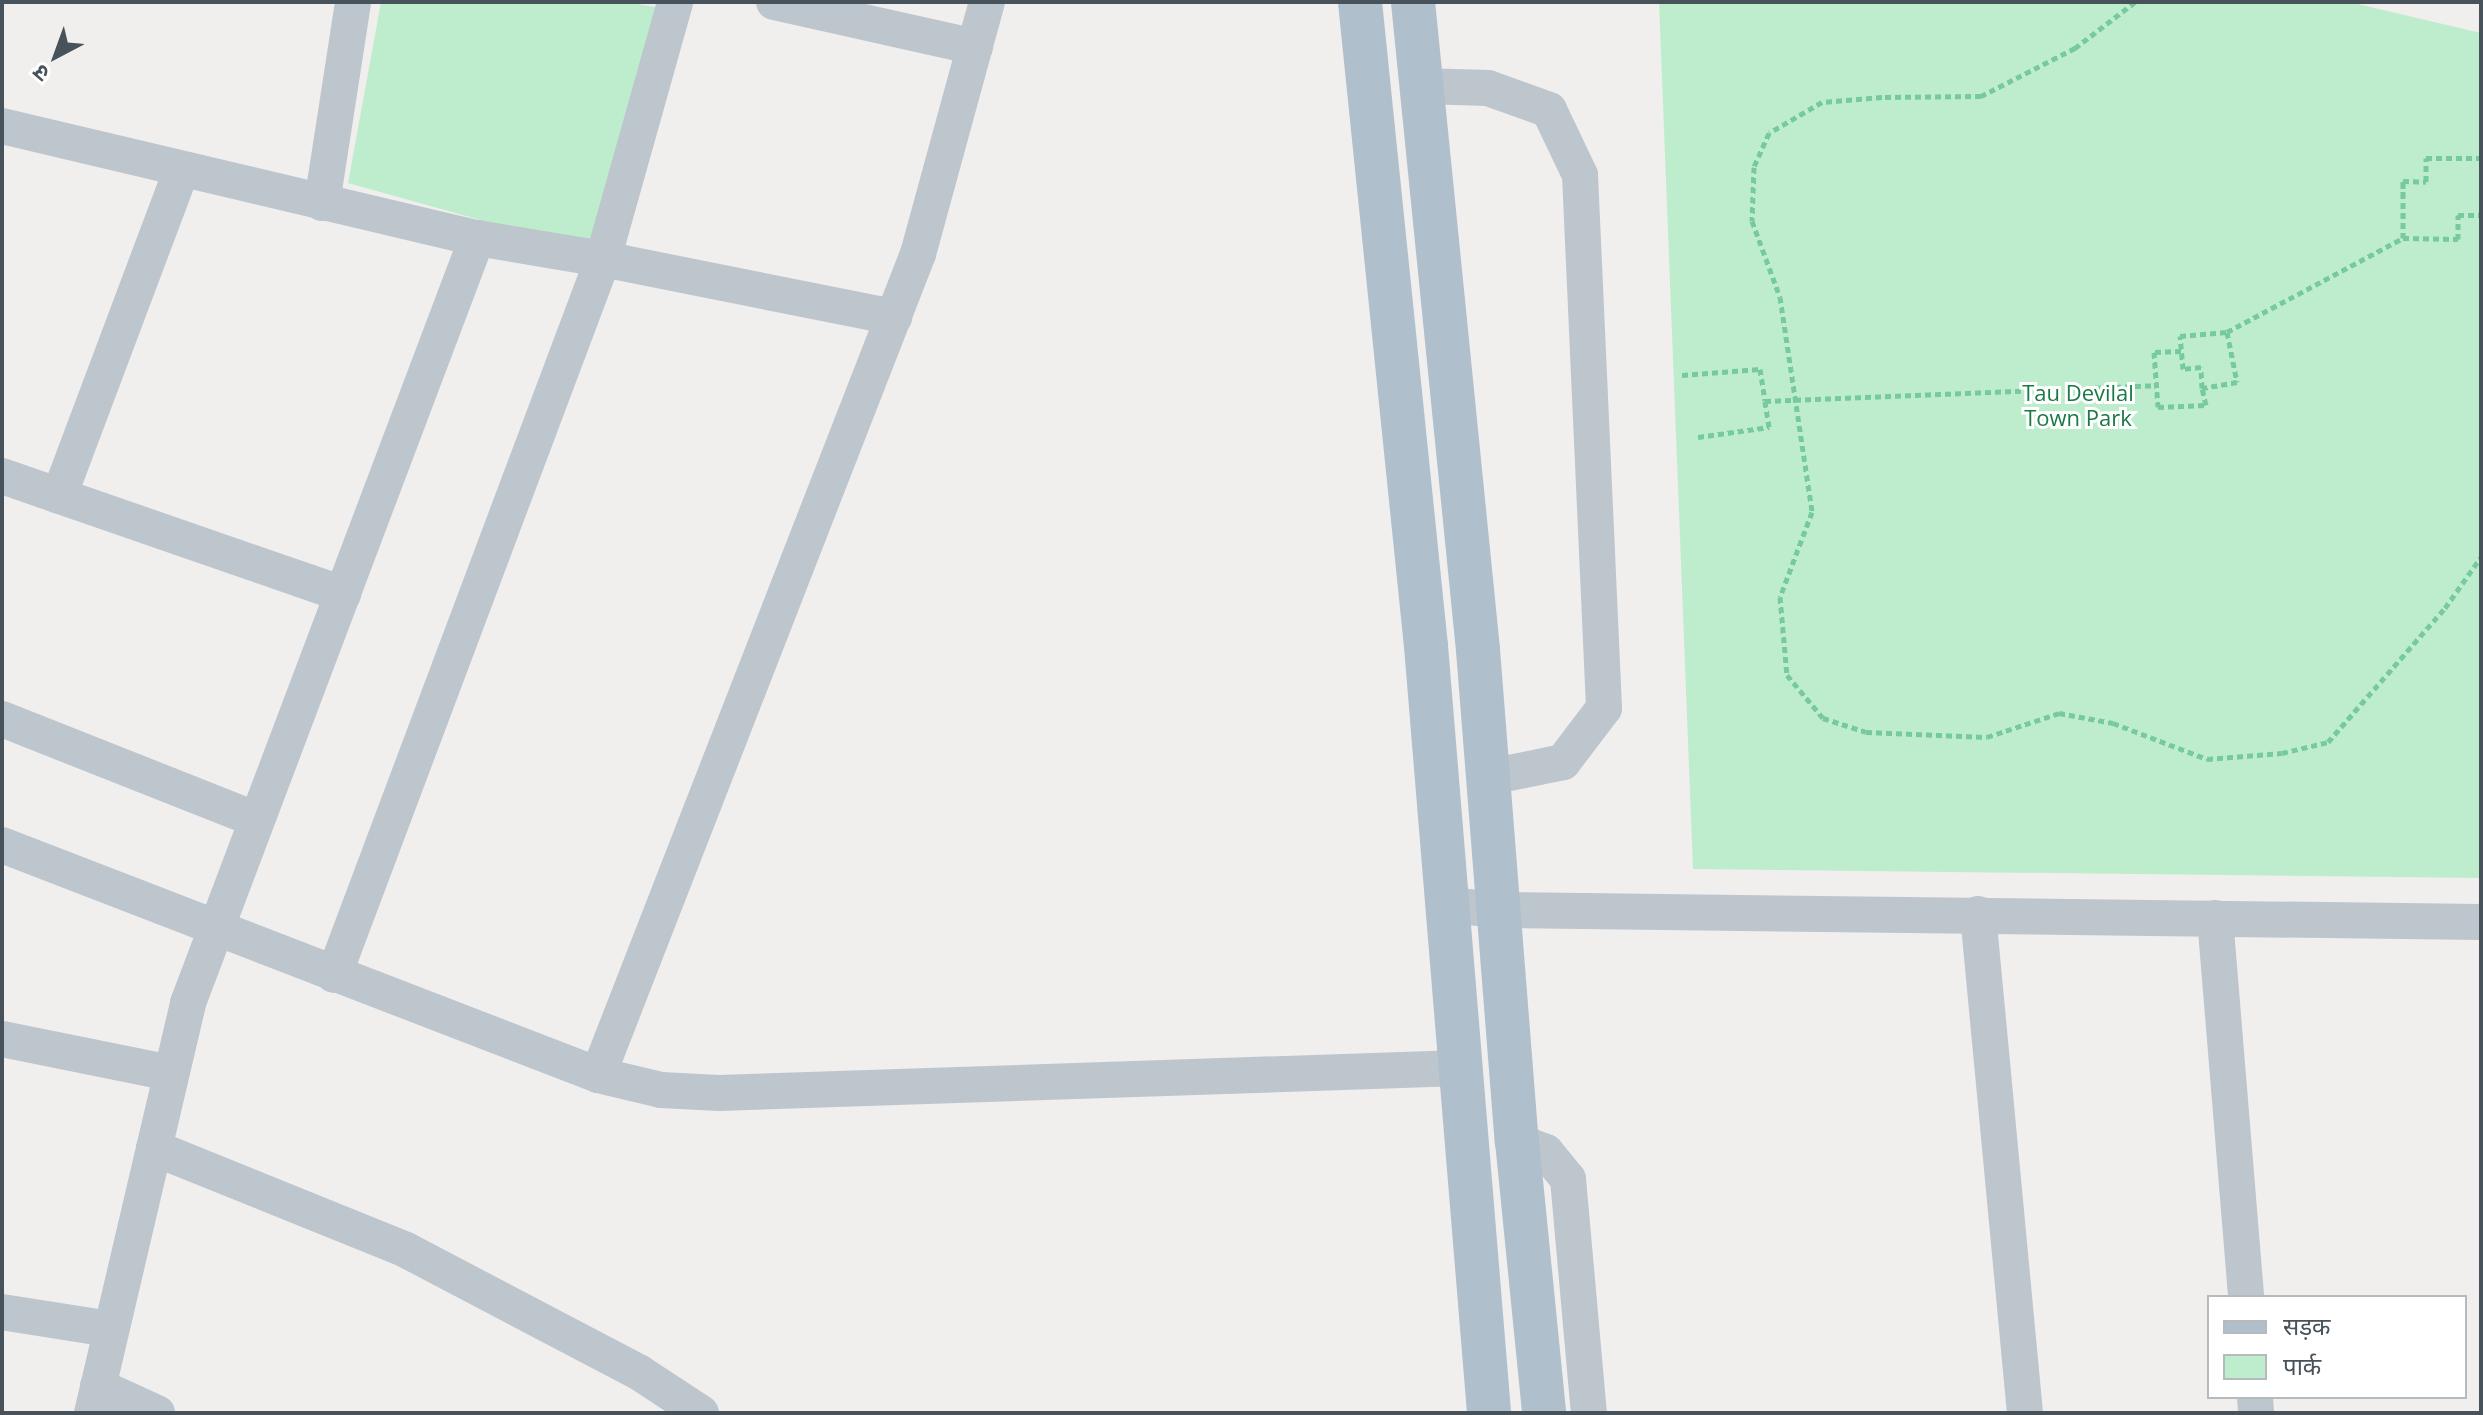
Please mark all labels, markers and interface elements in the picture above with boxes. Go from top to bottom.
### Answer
north arrow [16,16,96,96]
text: उ [26,59,55,90]
park label: Tau Devilal Town Park [2022,379,2134,430]
legend [2207,1295,2467,1399]
text: सड़क [2283,1309,2331,1342]
text: पार्क [2283,1349,2321,1382]

